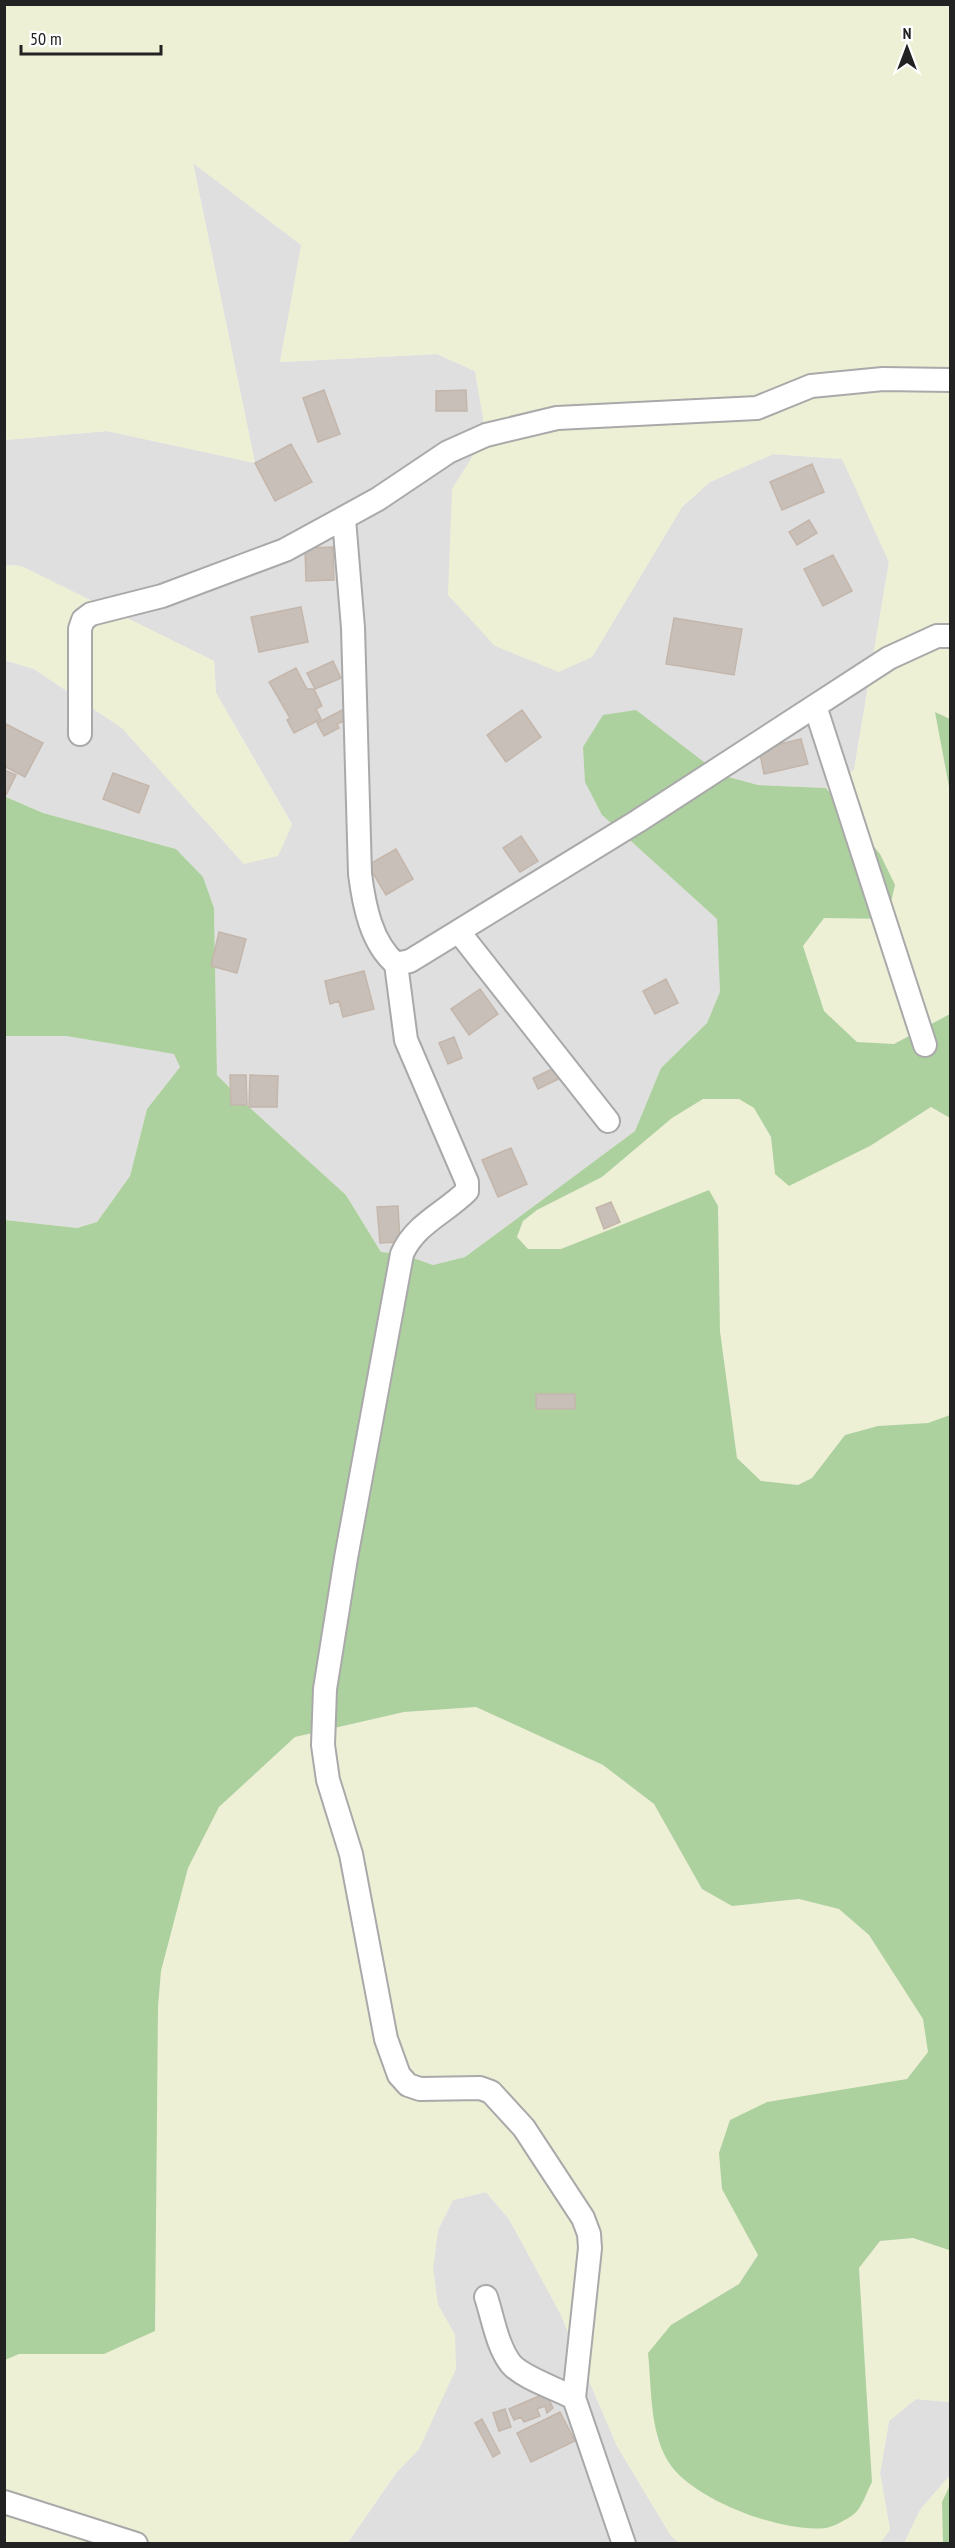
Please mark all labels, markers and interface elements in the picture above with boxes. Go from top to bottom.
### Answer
scale bar [21,18,160,56]
north arrow [877,18,937,78]
text: N [903,23,911,43]
text: 50 m [30,27,62,50]

